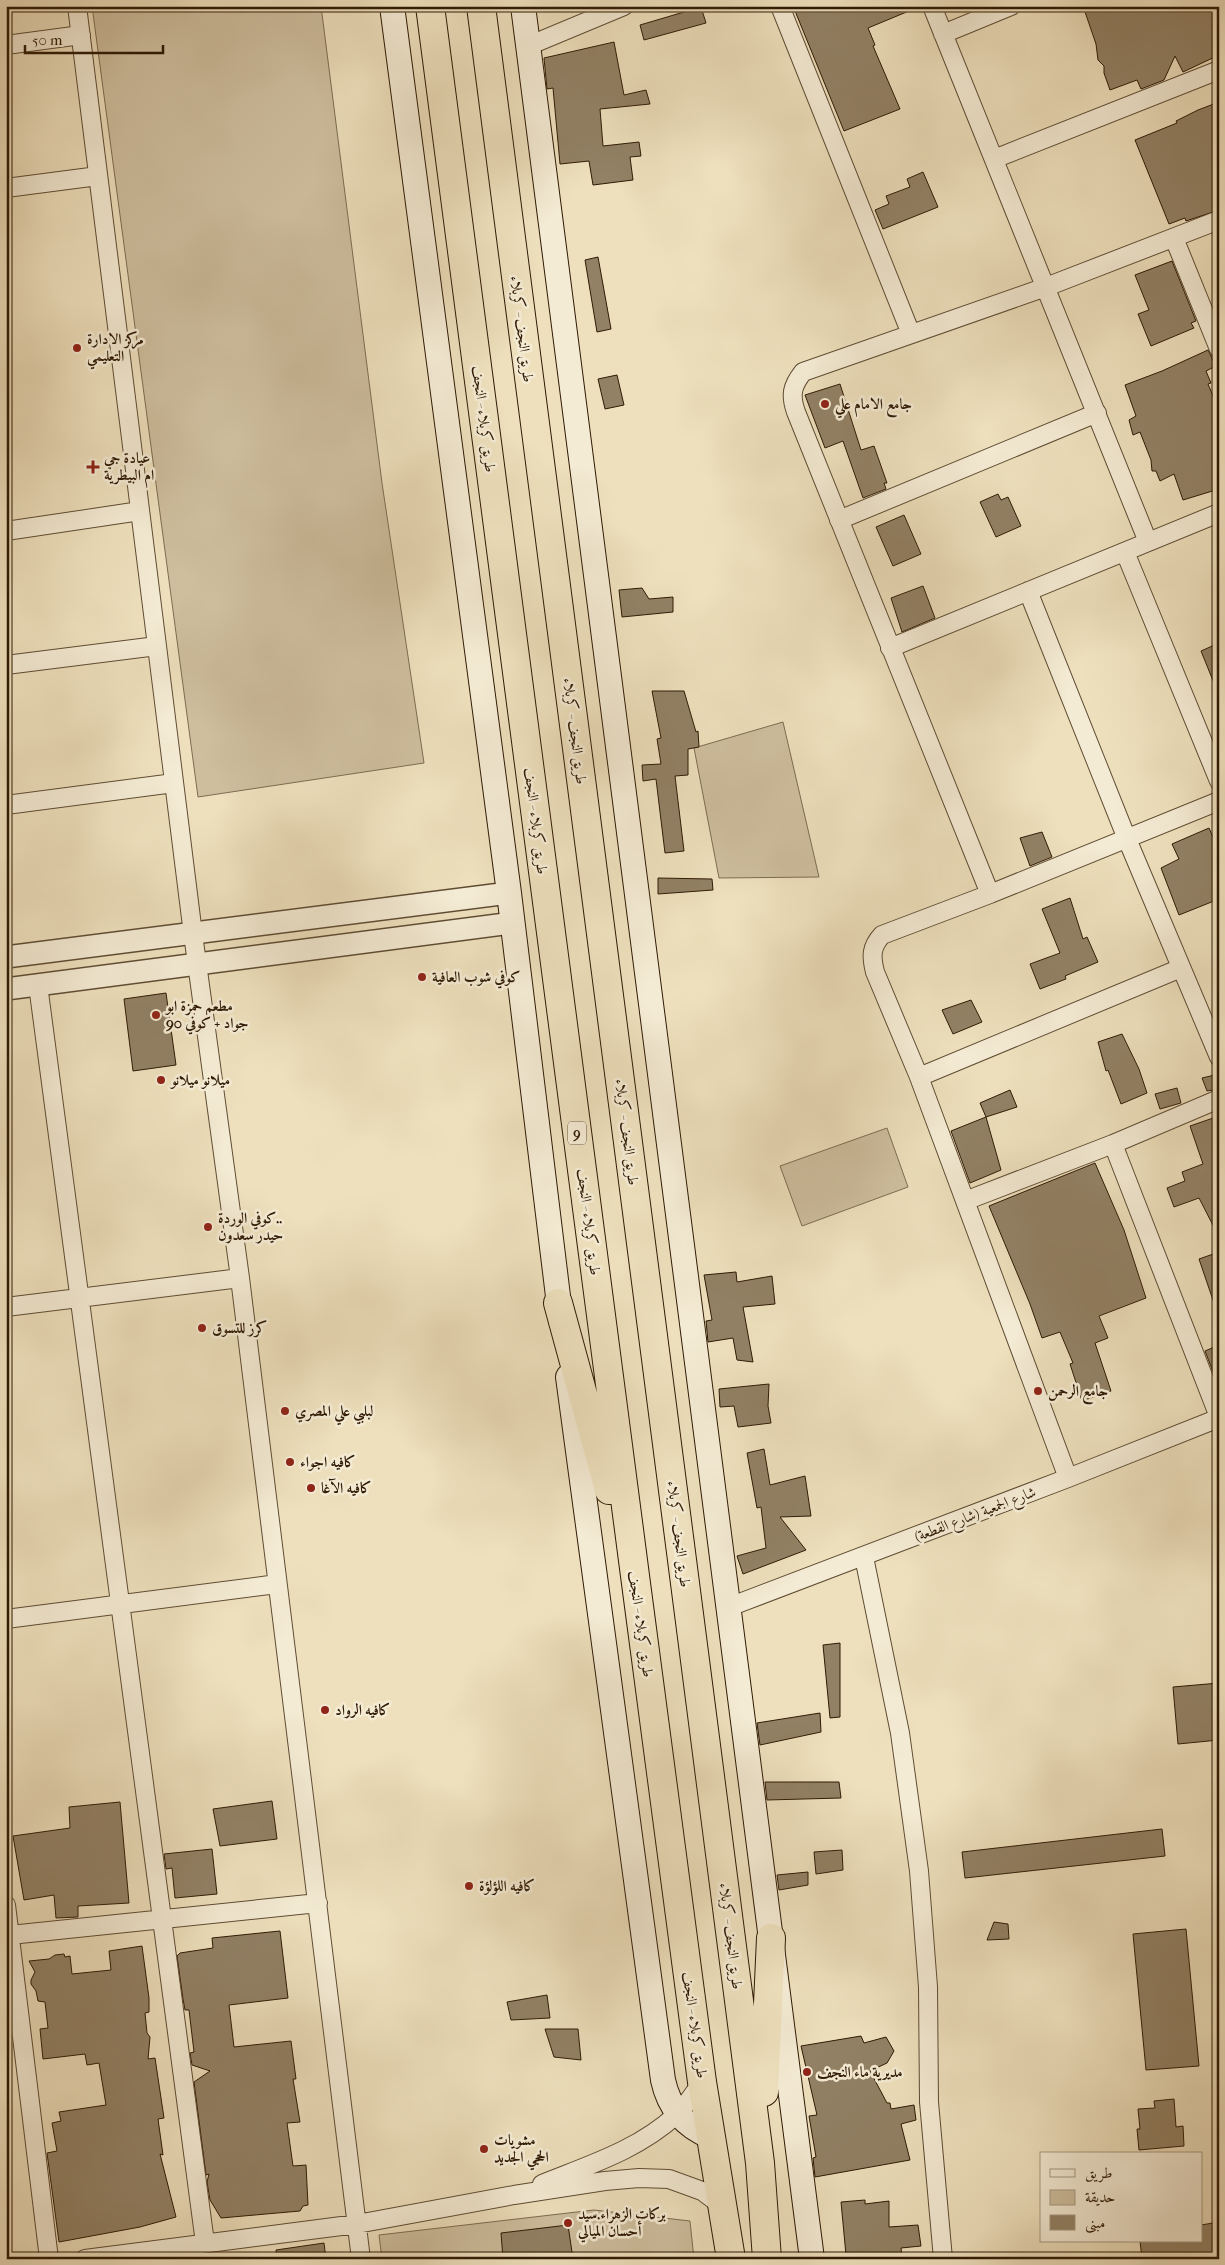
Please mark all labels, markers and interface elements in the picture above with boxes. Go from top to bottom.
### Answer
scale bar [25,22,162,54]
text: 50 m [32,31,63,49]
street label: طريق النجف - کربلاء [506,275,537,384]
place label: مركز الادارة التعليمي [87,330,144,370]
marker: مركز الادارة التعليمي [71,342,83,354]
street label: طريق کربلاء - النجف [468,365,499,474]
place label: جامع الامام علي [834,395,912,419]
marker: جامع الامام علي [819,398,831,410]
place label: عيادة جي ام البيطرية [103,449,154,488]
marker: عيادة جي ام البيطرية [86,460,100,474]
street label: طريق النجف - کربلاء [559,677,590,786]
street label: طريق کربلاء - النجف [520,767,551,876]
place label: كوفي شوب العافية [432,968,520,989]
marker: كوفي شوب العافية [416,971,428,983]
place label: مطعم حمزة ابو جواد + كوفي 90 [164,997,249,1035]
marker: مطعم حمزة ابو جواد + كوفي 90 [150,1009,162,1021]
place label: ميلانو ميلانو [169,1071,230,1089]
marker: ميلانو ميلانو [155,1074,167,1086]
street label: طريق النجف - کربلاء [611,1078,642,1187]
road number: 9 [568,1122,586,1144]
street label: طريق کربلاء - النجف [573,1168,604,1277]
place label: كوفي الوردة.. حيدر سعدون [218,1209,284,1244]
marker: كوفي الوردة.. حيدر سعدون [202,1221,214,1233]
place label: كرز للتسوق [212,1319,267,1338]
marker: كرز للتسوق [196,1322,208,1334]
place label: جامع الرحمن [1048,1382,1108,1405]
marker: جامع الرحمن [1032,1385,1044,1397]
place label: لبلبي علي المصري [295,1402,373,1426]
marker: لبلبي علي المصري [279,1405,291,1417]
place label: كافيه اجواء [300,1453,356,1471]
marker: كافيه اجواء [284,1456,296,1468]
place label: كافيه الآغا [321,1478,372,1497]
street label: طريق النجف - کربلاء [663,1480,694,1589]
marker: كافيه الآغا [305,1482,317,1494]
street label: شارع الجمعية (شارع القطعة) [912,1483,1040,1549]
street label: طريق کربلاء - النجف [624,1569,657,1679]
place label: كافيه الرواد [335,1701,390,1719]
marker: كافيه الرواد [319,1704,331,1716]
place label: كافيه اللؤلؤة [479,1877,535,1896]
marker: كافيه اللؤلؤة [463,1880,475,1892]
street label: طريق النجف - کربلاء [715,1882,746,1991]
street label: طريق کربلاء - النجف [678,1970,711,2080]
place label: مديرية ماء النجف [817,2063,903,2081]
marker: مديرية ماء النجف [801,2066,813,2078]
place label: مشويات الحجي الجديد [494,2131,549,2171]
marker: مشويات الحجي الجديد [478,2143,490,2155]
legend [1040,2152,1202,2242]
text: طريق [1085,2164,1112,2183]
text: حديقة [1085,2188,1115,2206]
place label: بركات الزهراء.سيد أحسان الميالي [577,2205,666,2243]
text: مبنى [1085,2214,1105,2234]
marker: بركات الزهراء.سيد أحسان الميالي [562,2217,574,2229]

